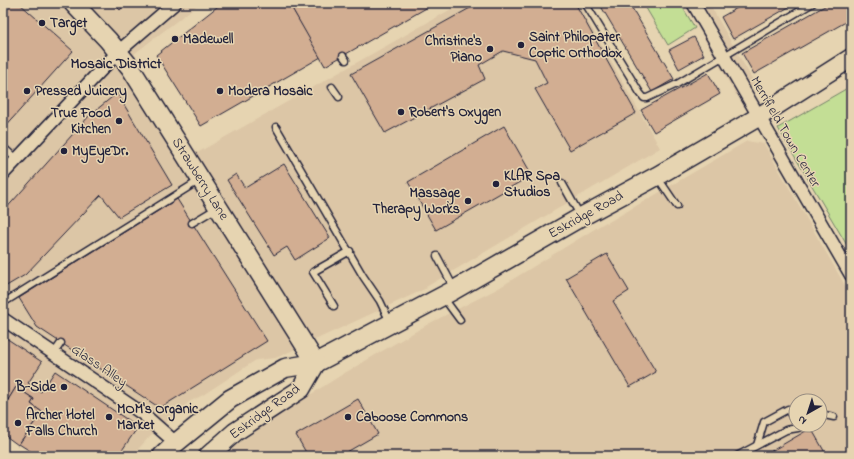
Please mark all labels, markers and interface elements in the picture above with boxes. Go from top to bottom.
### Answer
place label: Target [50,13,87,36]
marker: Target [37,18,47,28]
place label: Saint Philopater Coptic Orthodox [529,27,623,64]
place label: Madewell [183,29,234,50]
place label: Christine's Piano [425,31,482,68]
marker: Madewell [170,34,180,44]
marker: Saint Philopater Coptic Orthodox [516,40,526,50]
marker: Christine's Piano [485,44,495,54]
district label: Mosaic District [70,53,163,75]
street label: Merrifield Town Center [745,72,826,192]
place label: Pressed Juicery [35,81,127,104]
place label: Modera Mosaic [228,81,313,102]
marker: Pressed Juicery [22,86,32,96]
marker: Modera Mosaic [215,86,225,96]
place label: Robert's Oxygen [408,102,501,125]
place label: True Food Kitchen [51,103,111,140]
marker: Robert's Oxygen [396,107,406,117]
marker: True Food Kitchen [114,116,124,126]
street label: Strawberry Lane [165,134,234,226]
place label: MyEyeDr. [72,141,128,164]
marker: MyEyeDr. [59,146,69,156]
place label: KLAR Spa Studios [504,166,560,203]
marker: KLAR Spa Studios [491,179,501,189]
place label: Massage Therapy Works [373,183,461,222]
street label: Eskridge Road [545,186,628,245]
marker: Massage Therapy Works [463,196,473,206]
street label: Glass Alley [66,339,132,393]
place label: B-Side [15,377,57,398]
street label: Eskridge Road [225,379,305,446]
marker: B-Side [59,382,69,392]
north arrow [788,393,828,433]
place label: MOM's Organic Market [117,399,199,436]
place label: Archer Hotel Falls Church [25,405,98,442]
place label: Caboose Commons [356,407,468,428]
text: N [794,411,810,429]
marker: MOM's Organic Market [104,412,114,422]
marker: Caboose Commons [343,412,353,422]
marker: Archer Hotel Falls Church [13,418,23,428]

